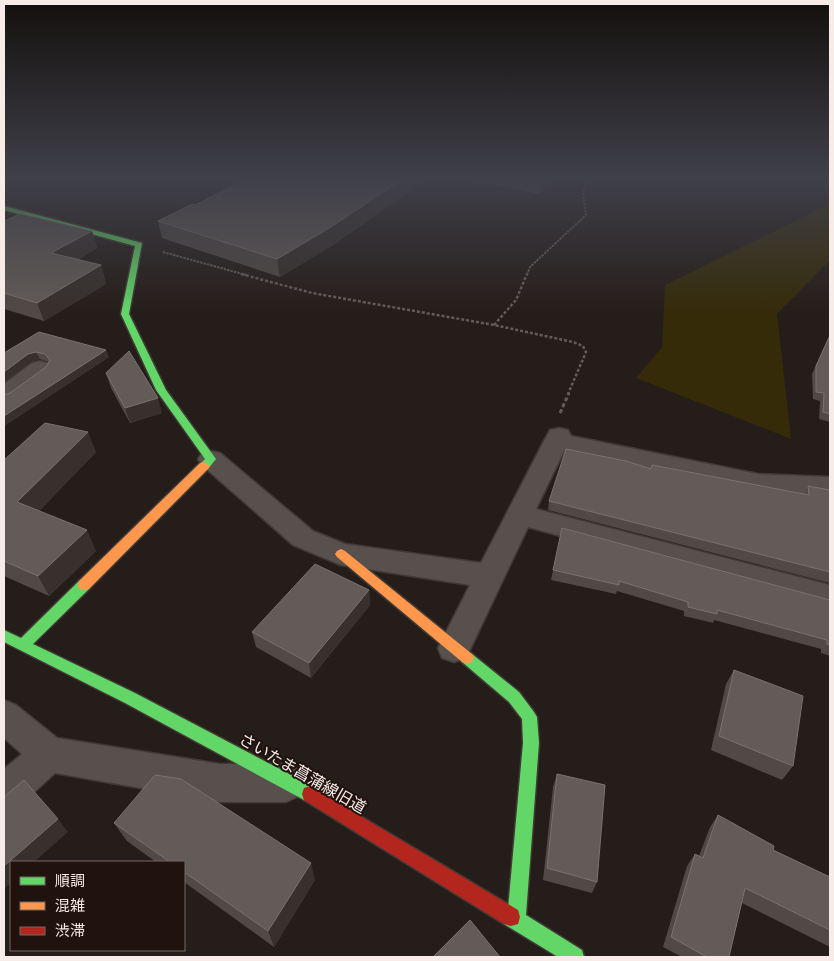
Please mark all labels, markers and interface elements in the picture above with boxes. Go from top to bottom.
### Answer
street label: さいたま菖蒲線旧道 [236,729,370,818]
legend [10,861,185,951]
text: 順調 [55,872,85,890]
text: 混雑 [55,897,85,915]
text: 渋滞 [55,922,85,940]

